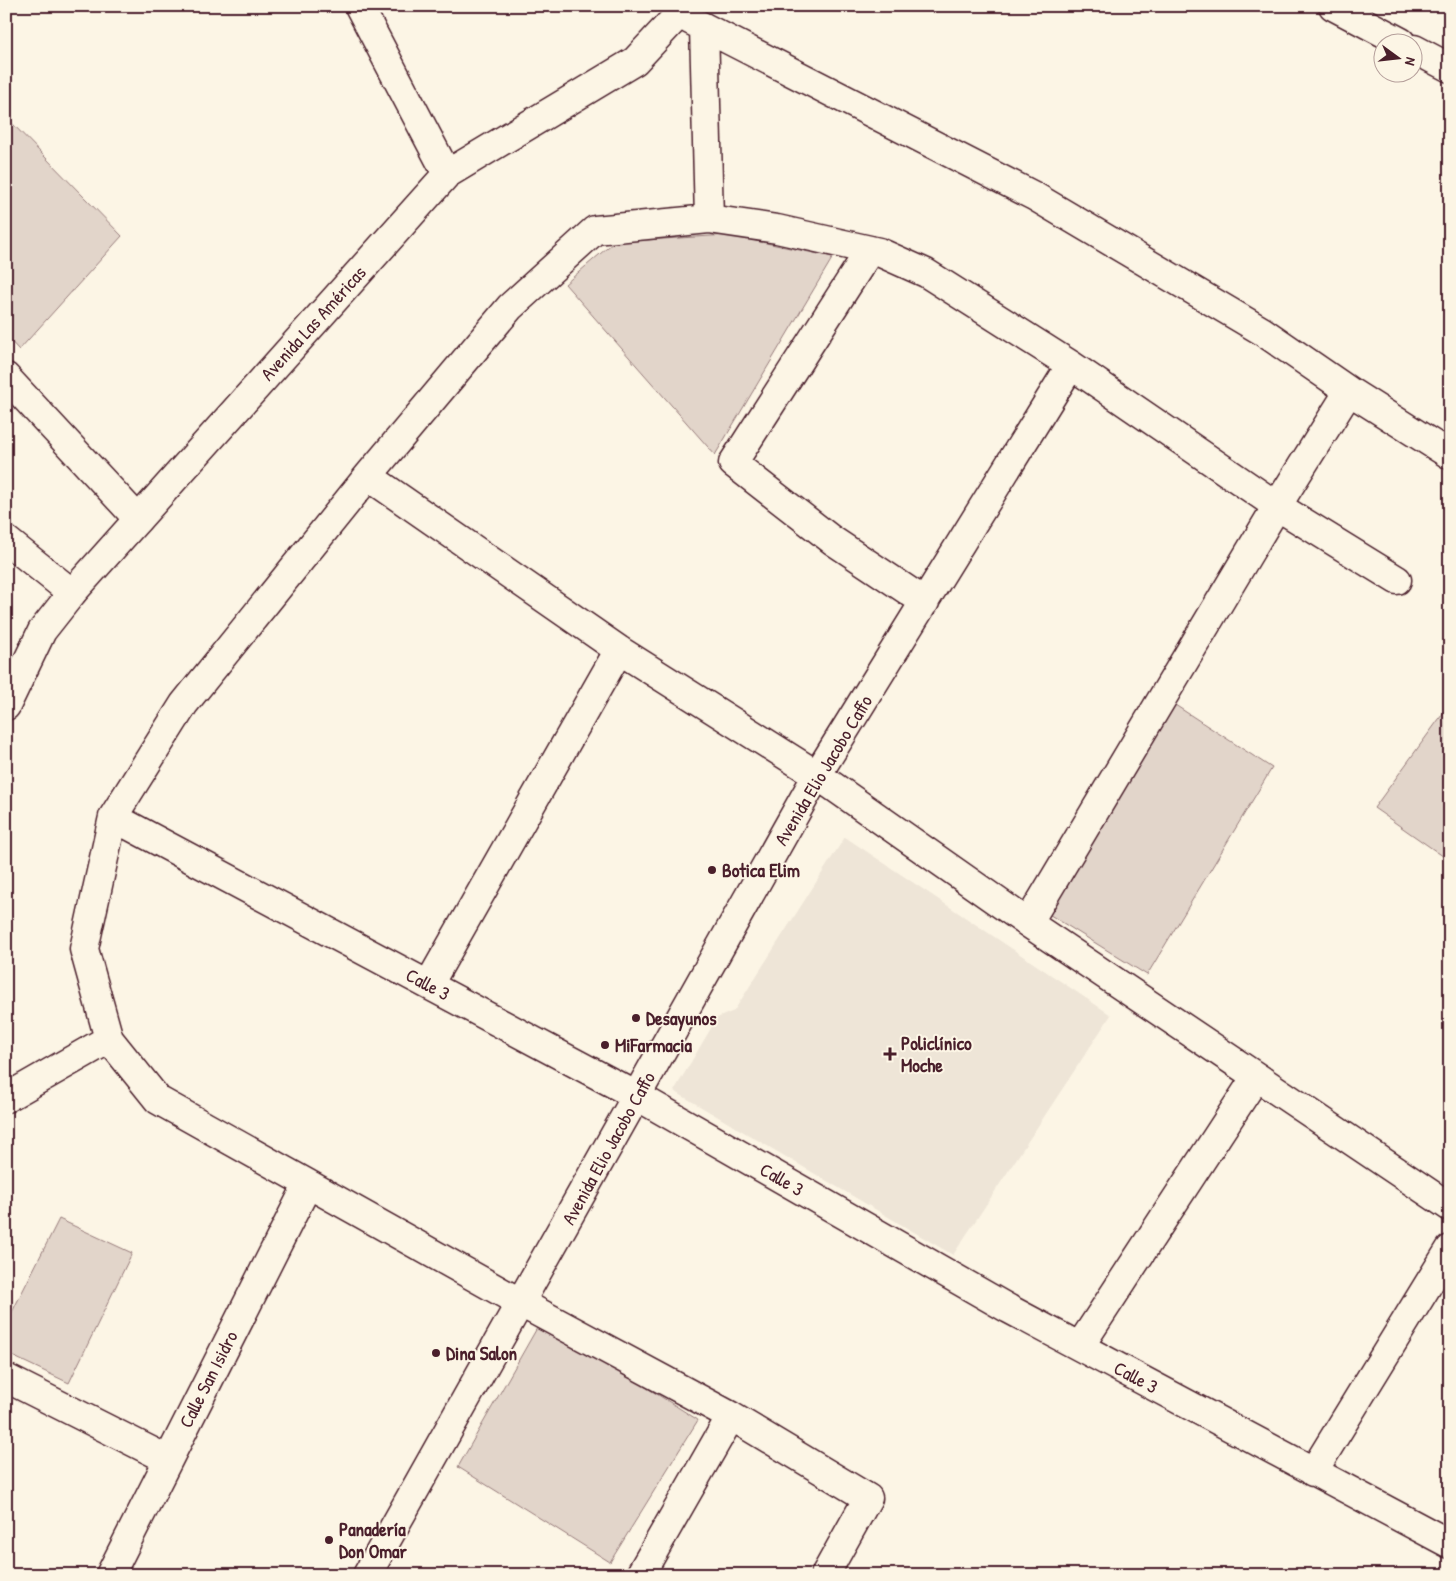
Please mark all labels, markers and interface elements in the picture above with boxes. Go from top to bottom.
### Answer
north arrow [1374,32,1424,82]
text: N [1401,55,1421,68]
street label: Avenida Las Américas [254,260,372,386]
street label: Avenida Elio Jacobo Caffo [768,690,878,850]
place label: Botica Elim [722,857,800,883]
marker: Botica Elim [706,864,718,876]
street label: Calle 3 [401,962,455,1006]
place label: Desayunos [646,1005,717,1032]
marker: Desayunos [630,1012,642,1024]
place label: Policlínico Moche [901,1030,972,1078]
place label: MiFarmacia [615,1032,692,1058]
marker: MiFarmacia [599,1039,611,1051]
marker: Policlínico Moche [883,1047,897,1061]
street label: Avenida Elio Jacobo Caffo [555,1067,661,1229]
street label: Calle 3 [755,1156,809,1202]
street label: Calle San Isidro [172,1326,244,1432]
place label: Dina Salon [446,1340,518,1366]
marker: Dina Salon [430,1347,442,1359]
street label: Calle 3 [1109,1355,1163,1399]
place label: Panadería Don Omar [339,1516,408,1564]
marker: Panadería Don Omar [323,1534,335,1546]

